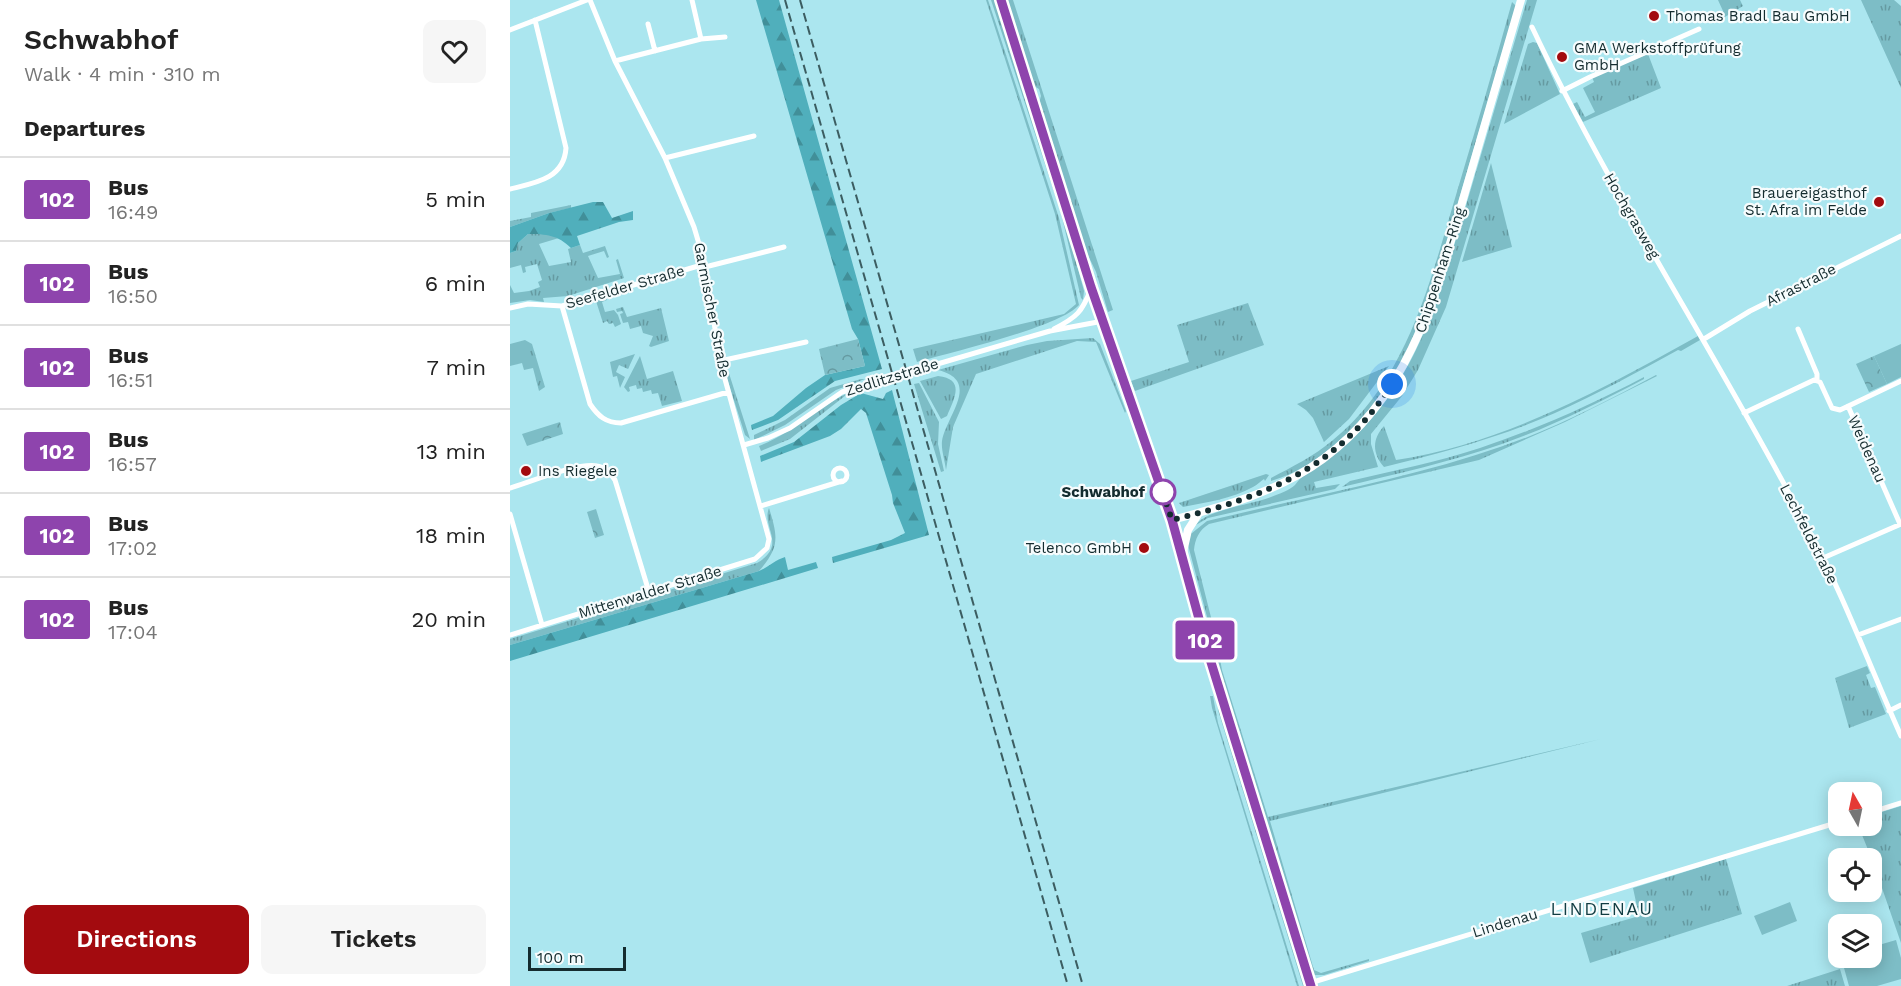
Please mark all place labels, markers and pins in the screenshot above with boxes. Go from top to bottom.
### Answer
place label: Thomas Bradl Bau GmbH [1666,7,1850,25]
marker: Thomas Bradl Bau GmbH [1647,9,1661,23]
place label: GMA Werkstoffprüfung GmbH [1574,39,1741,74]
marker: GMA Werkstoffprüfung GmbH [1555,50,1569,64]
place label: Brauereigasthof St. Afra im Felde [1745,184,1867,219]
marker: Brauereigasthof St. Afra im Felde [1872,195,1886,209]
place label: Ins Riegele [538,462,617,480]
marker: Ins Riegele [519,464,533,478]
marker: Schwabhof [1150,479,1176,505]
place label: Schwabhof [1062,483,1146,501]
place label: Telenco GmbH [1025,539,1132,557]
marker: Telenco GmbH [1137,541,1151,555]

